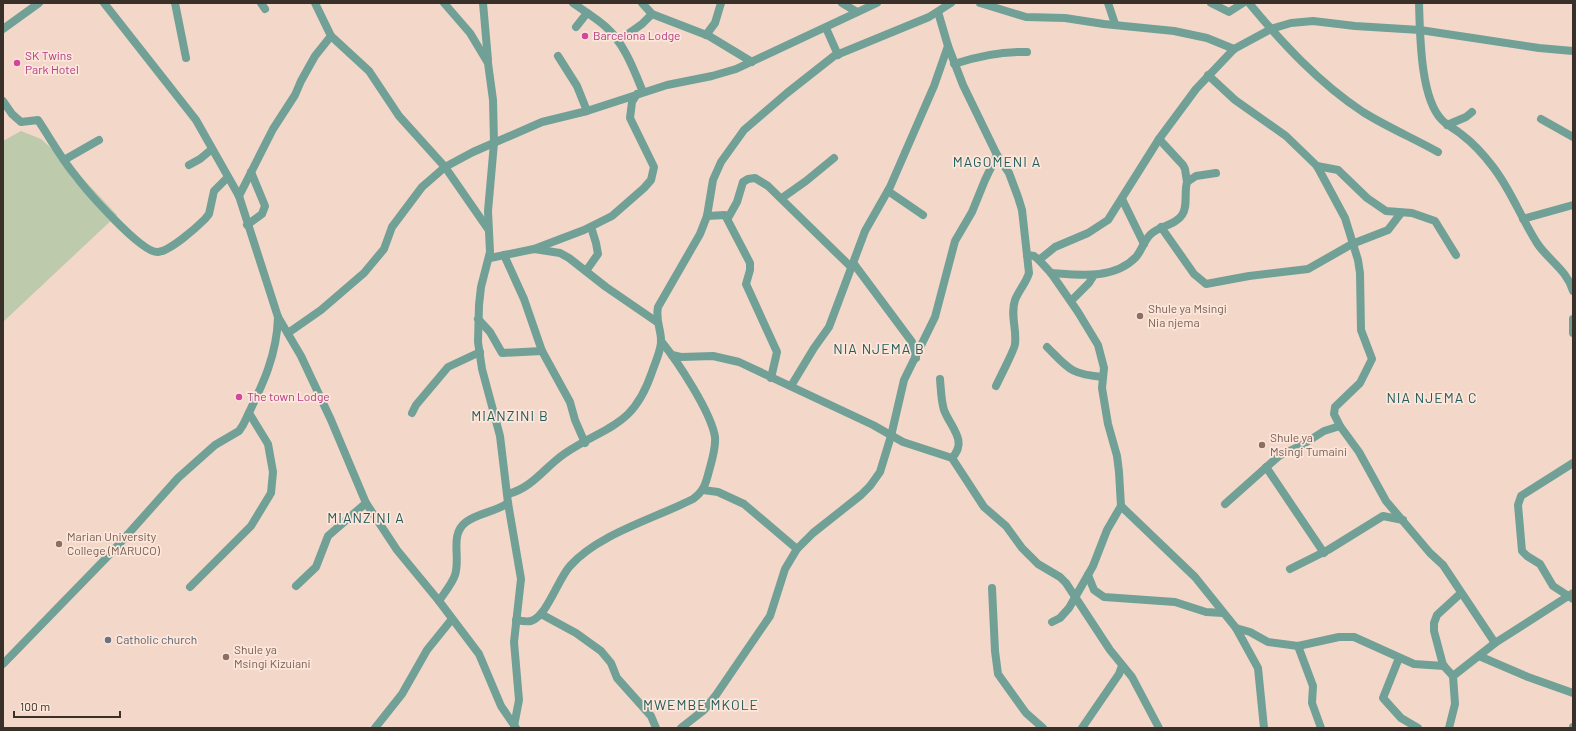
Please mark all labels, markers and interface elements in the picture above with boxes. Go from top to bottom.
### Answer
place label: Barcelona Lodge [593,28,681,42]
marker: Barcelona Lodge [580,31,590,41]
place label: SK Twins Park Hotel [25,48,79,76]
marker: SK Twins Park Hotel [12,58,22,68]
district label: MAGOMENI A [953,153,1041,170]
place label: Shule ya Msingi Nia njema [1148,301,1227,329]
marker: Shule ya Msingi Nia njema [1135,311,1145,321]
district label: NIA NJEMA B [833,340,925,357]
place label: The town Lodge [247,389,330,403]
district label: NIA NJEMA C [1386,389,1478,406]
marker: The town Lodge [234,392,244,402]
district label: MIANZINI B [471,407,549,424]
place label: Shule ya Msingi Tumaini [1270,430,1347,458]
marker: Shule ya Msingi Tumaini [1257,440,1267,450]
district label: MIANZINI A [327,509,405,526]
place label: Marian University College (MARUCO) [67,529,161,557]
marker: Marian University College (MARUCO) [54,539,64,549]
place label: Catholic church [116,632,197,646]
marker: Catholic church [103,635,113,645]
place label: Shule ya Msingi Kizuiani [234,642,311,670]
marker: Shule ya Msingi Kizuiani [221,652,231,662]
scale bar [14,693,120,719]
district label: MWEMBE MKOLE [643,696,759,713]
text: 100 m [20,699,50,713]

